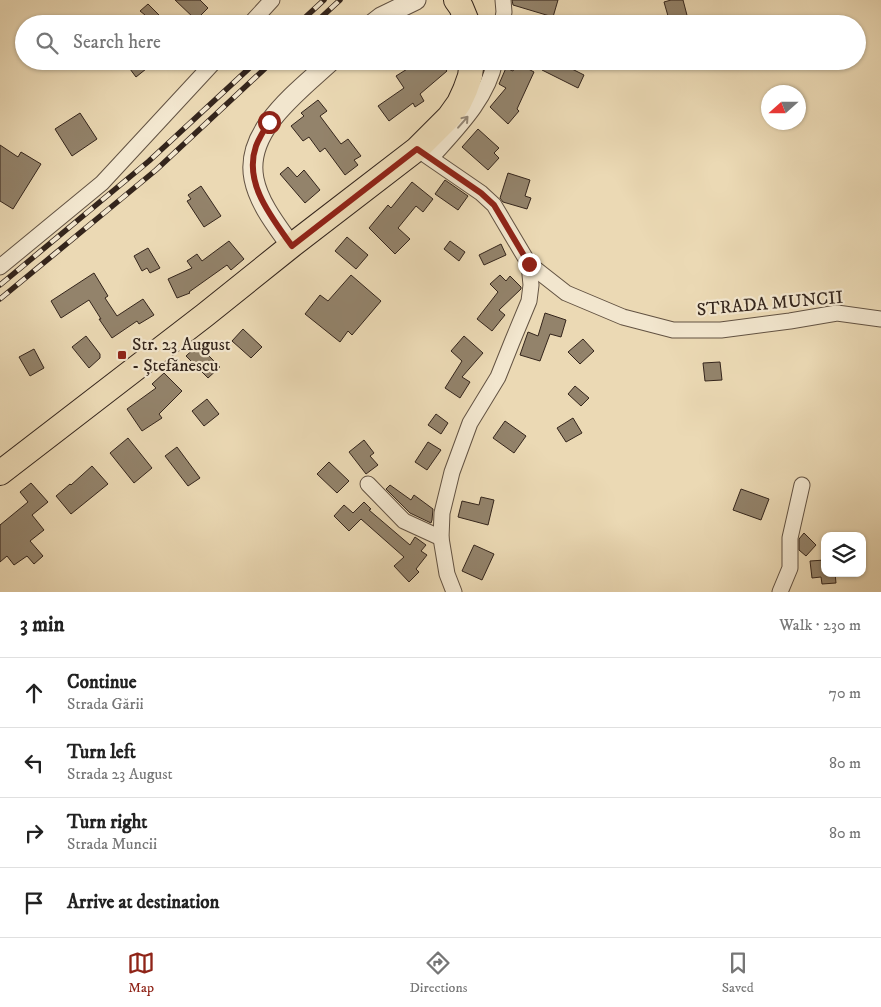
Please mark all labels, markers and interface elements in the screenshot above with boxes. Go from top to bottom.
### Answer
search box [15,15,866,70]
icon: search [33,29,61,57]
text: Search here [73,31,161,54]
north arrow [761,85,806,130]
route start [258,111,281,134]
one-way arrow [457,115,469,128]
route end [518,253,541,276]
street label: STRADA MUNCII [696,287,844,321]
place label: Str. 23 August - Ștefănescu [132,334,231,377]
marker: Str. 23 August - Ștefănescu [116,349,128,361]
map controls [821,532,866,577]
button: layers [821,532,866,577]
text: 3 min [20,612,65,638]
text: Walk · 230 m [779,615,861,635]
text: Continue [67,671,137,694]
icon: ahead [20,679,48,707]
text: 70 m [829,683,861,703]
text: Strada Gării [67,694,144,714]
text: Turn left [67,741,136,764]
icon: left [20,749,48,777]
text: 80 m [829,753,861,773]
text: Strada 23 August [67,764,173,784]
text: Turn right [67,811,147,834]
icon: right [20,819,48,847]
text: 80 m [829,823,861,843]
text: Strada Muncii [67,834,157,854]
icon: arrive [20,889,48,917]
text: Arrive at destination [67,891,219,914]
tab: Map [127,949,155,997]
tab: Directions [409,949,467,997]
tab: Saved [722,949,754,997]

